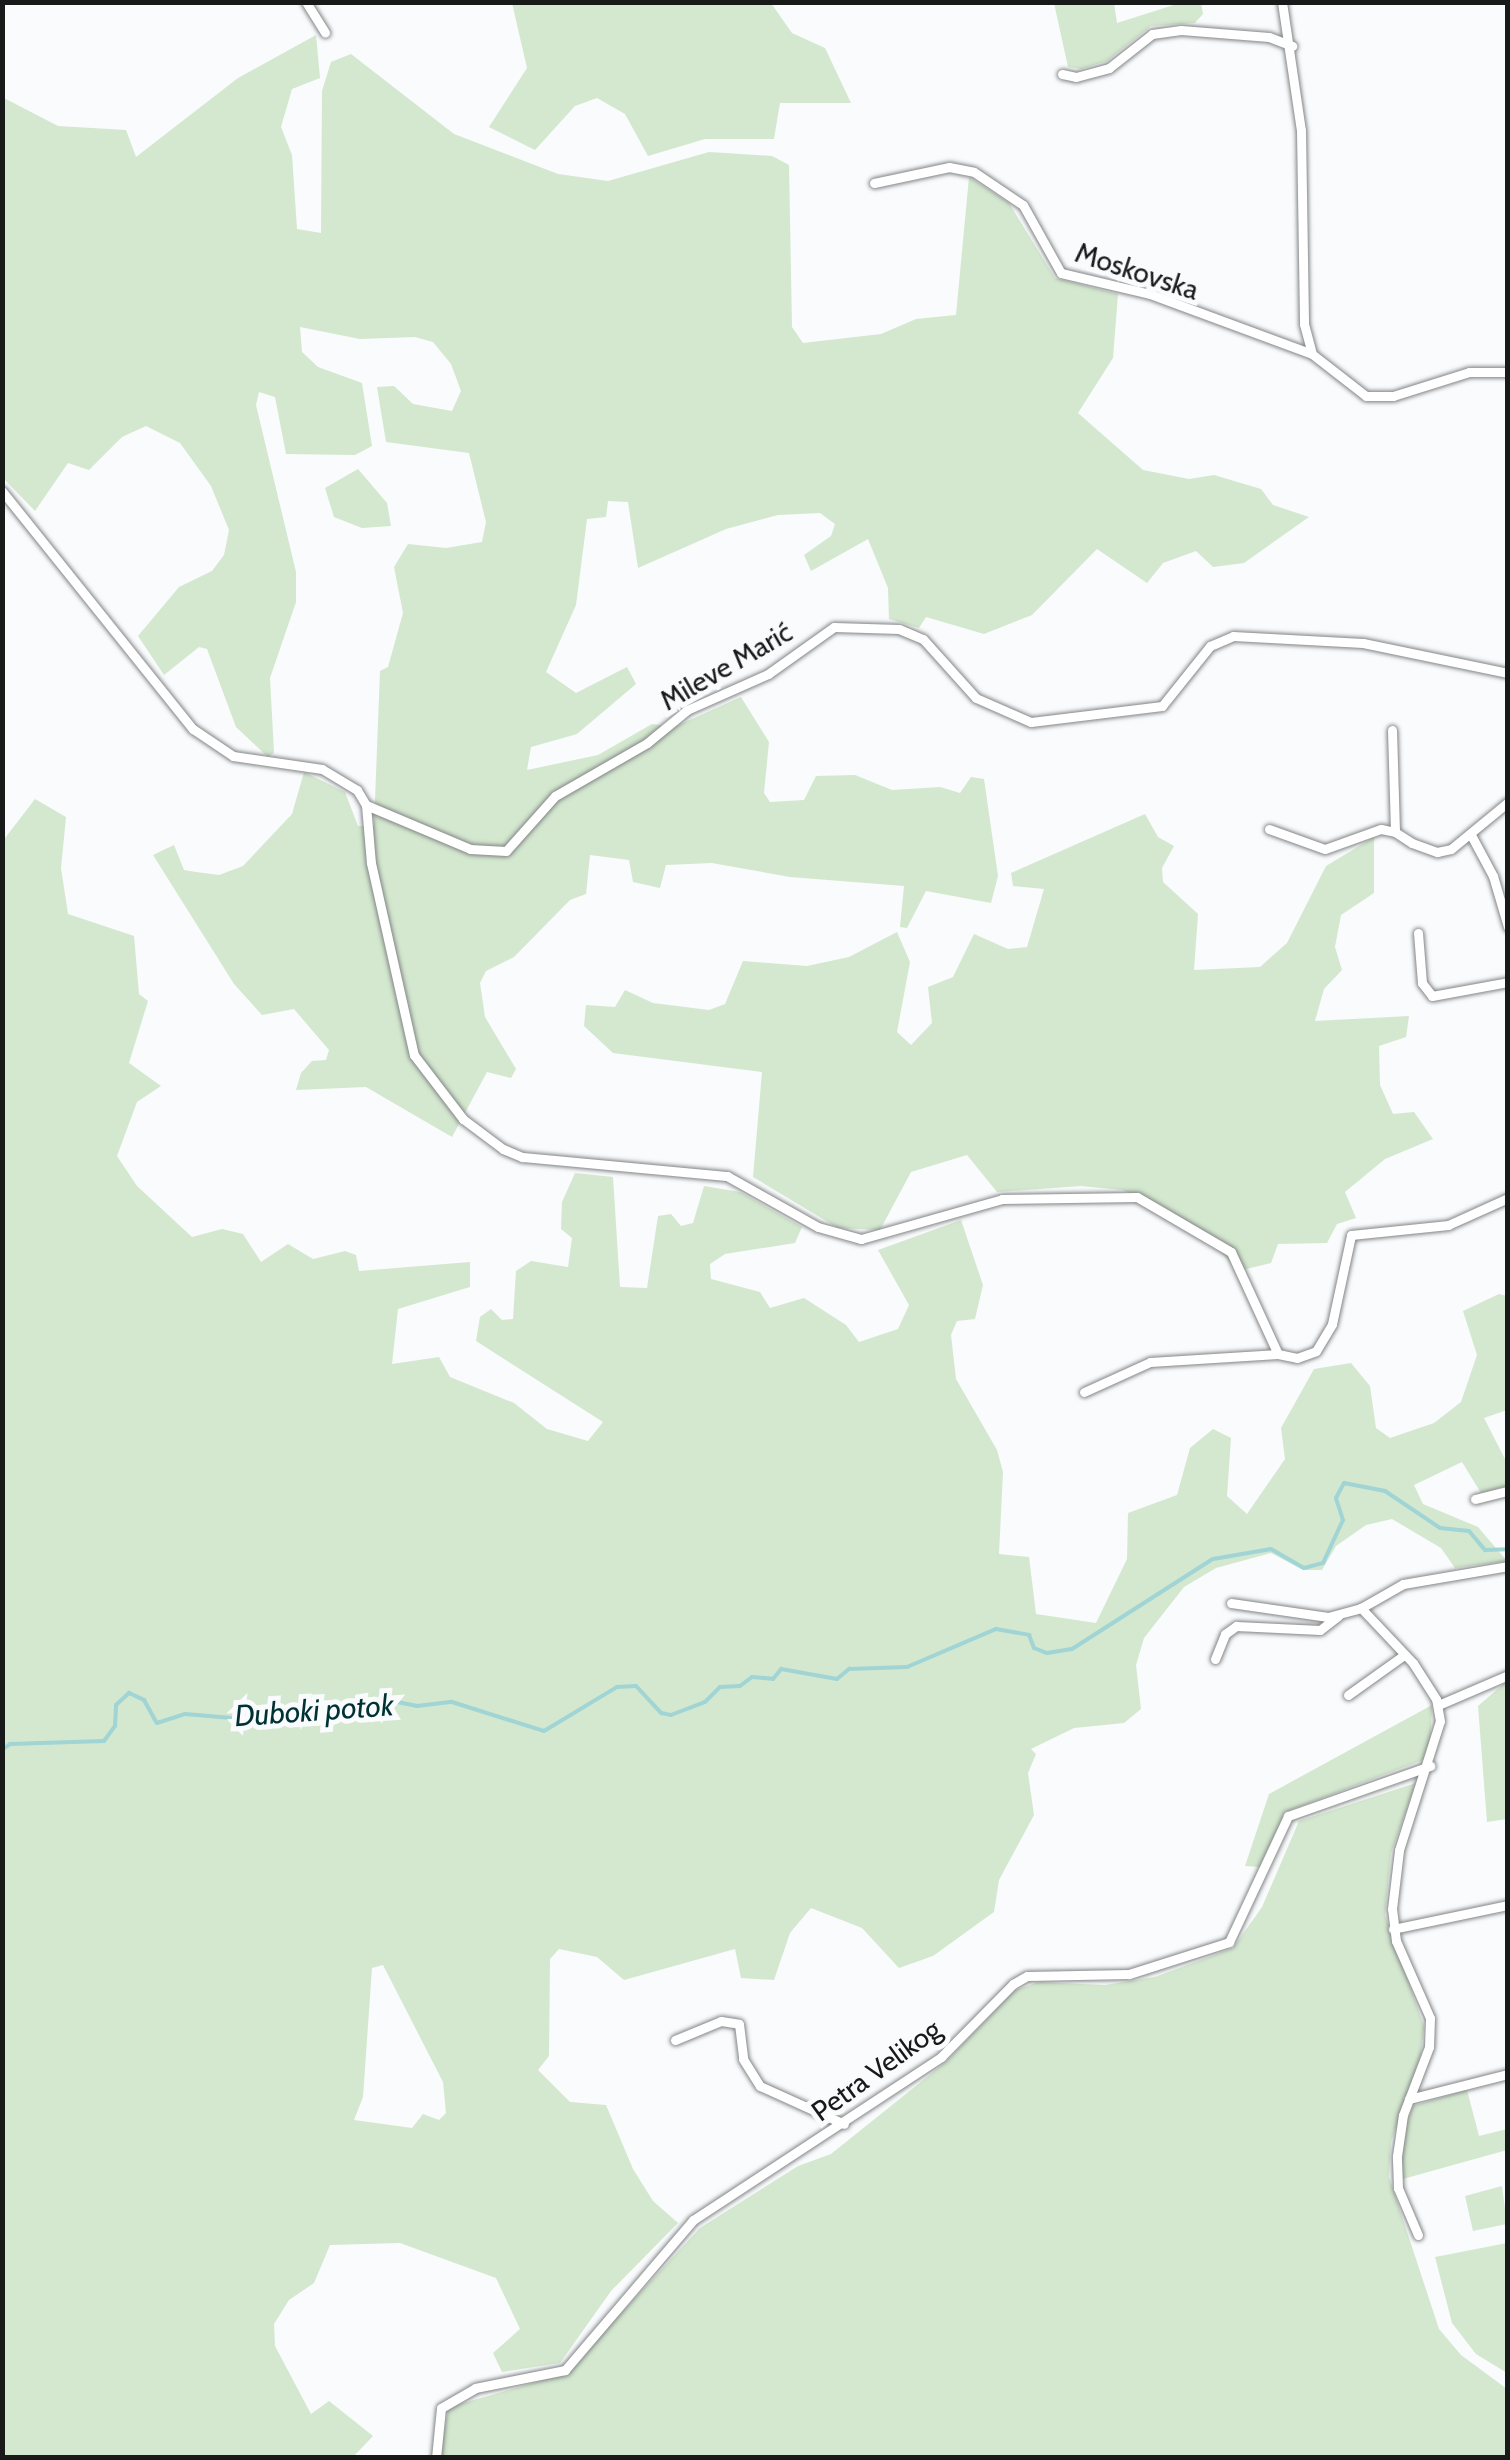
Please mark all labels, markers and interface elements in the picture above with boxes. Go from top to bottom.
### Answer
street label: Moskovska [1071,235,1203,307]
street label: Mileve Marić [654,615,798,717]
water label: Duboki potok [233,1687,395,1735]
street label: Petra Velikog [805,2012,947,2128]

